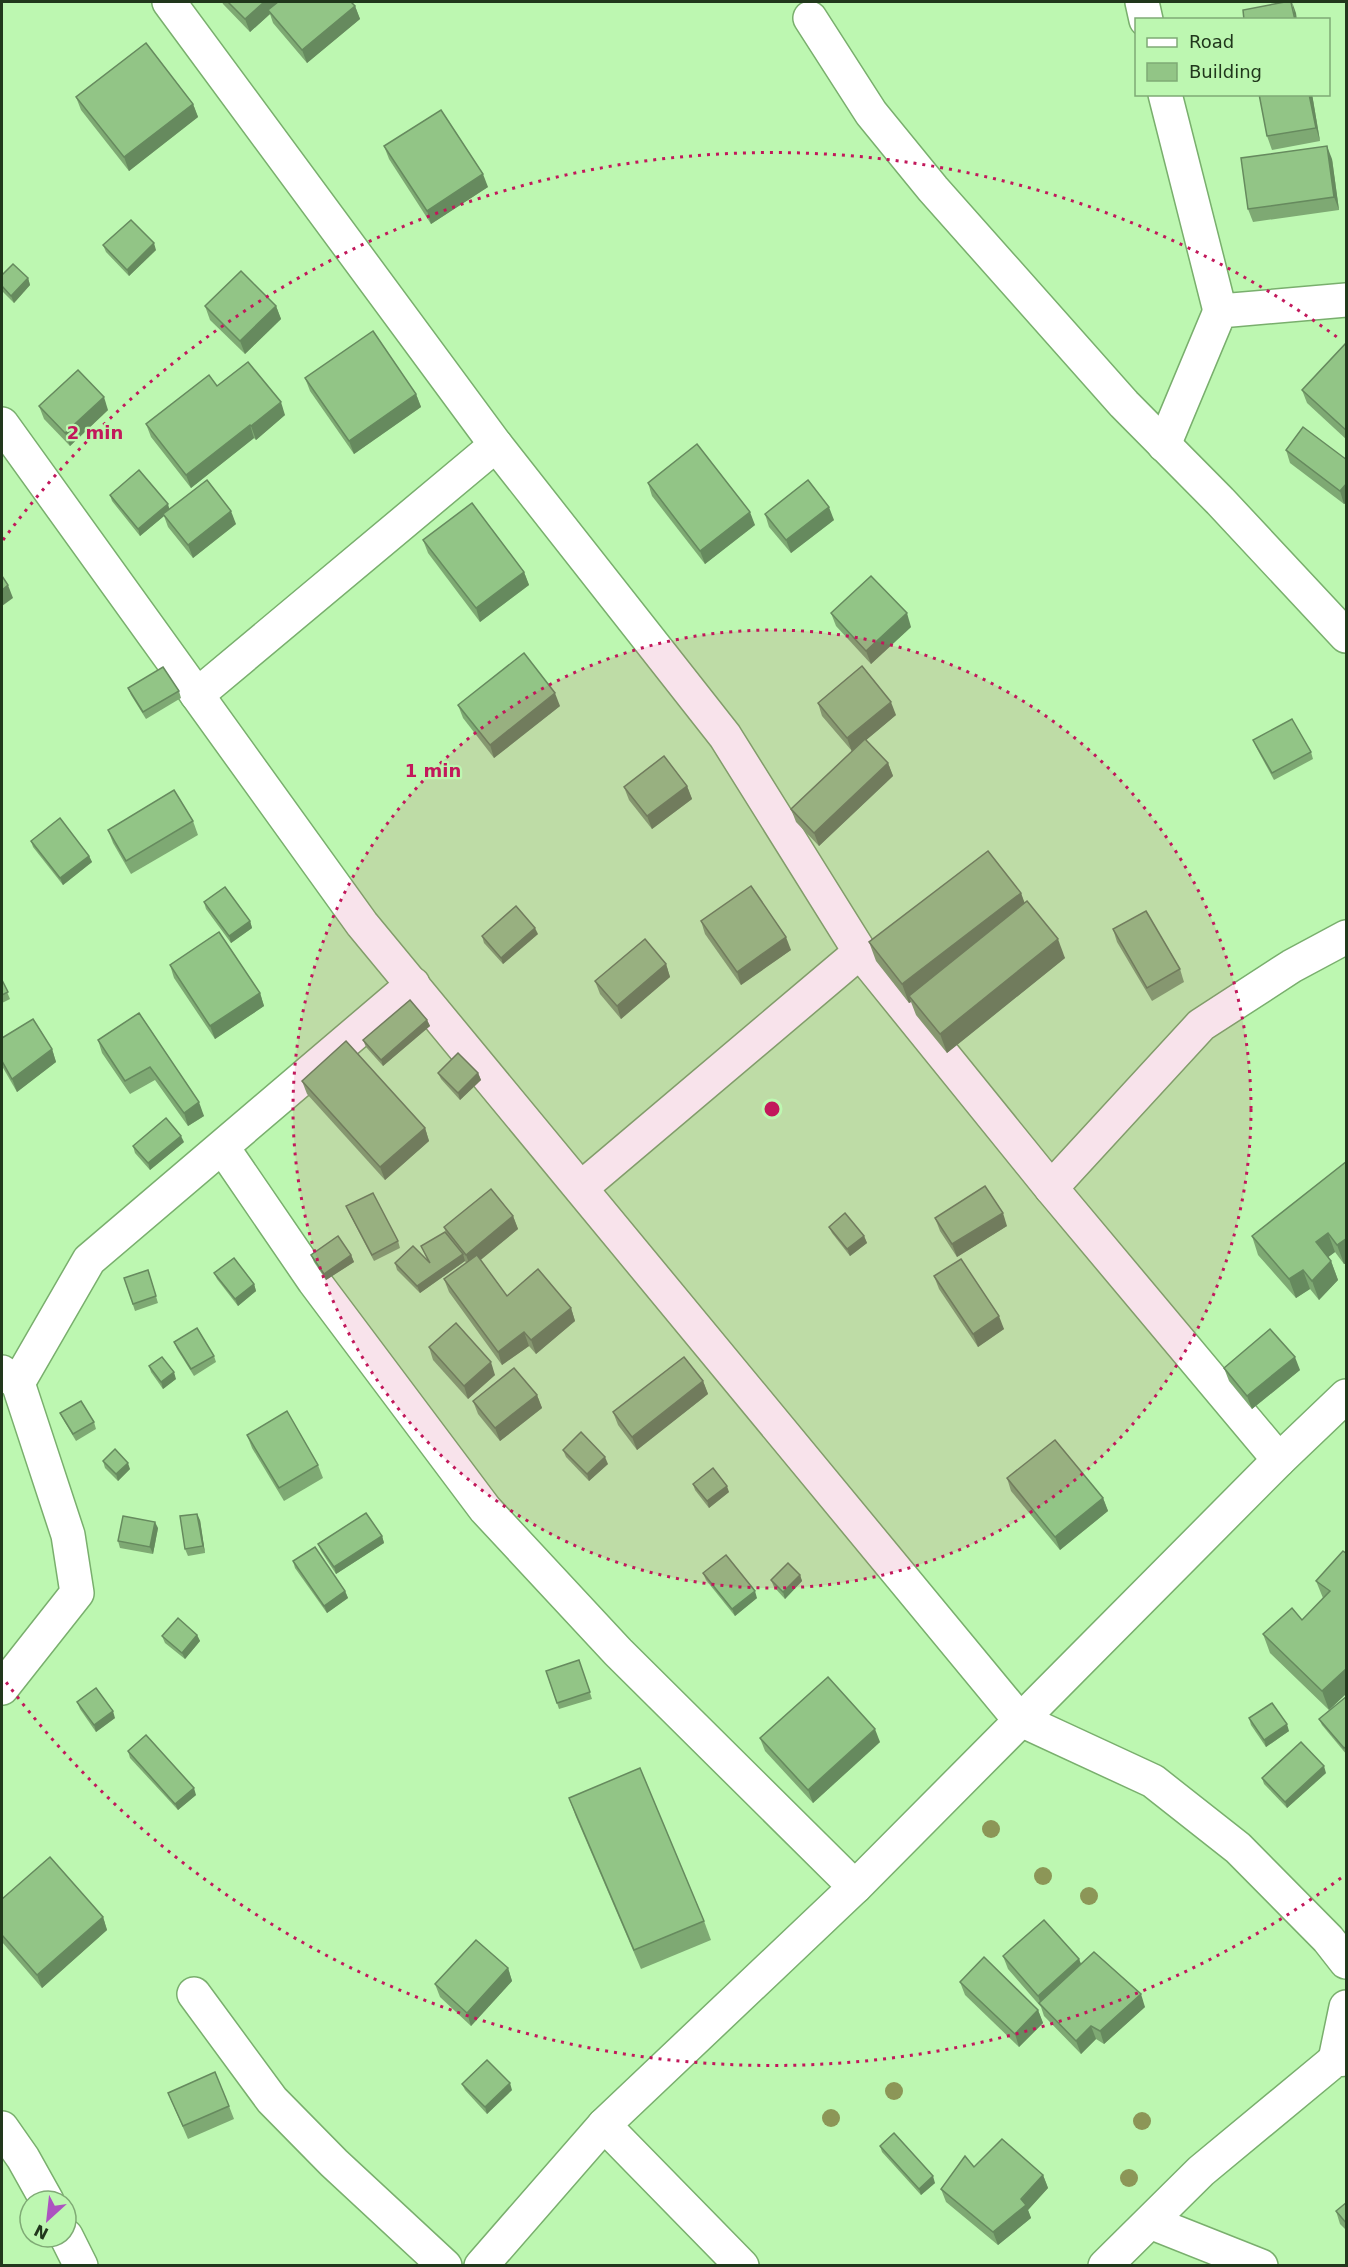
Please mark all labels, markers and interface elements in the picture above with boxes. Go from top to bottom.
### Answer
legend [1135,18,1330,96]
text: Road [1189,31,1234,52]
text: Building [1189,61,1262,82]
text: 2 min [67,422,123,443]
text: 1 min [405,760,461,781]
centre of rings [762,1099,782,1119]
north arrow [18,2189,78,2249]
text: N [31,2220,52,2243]

